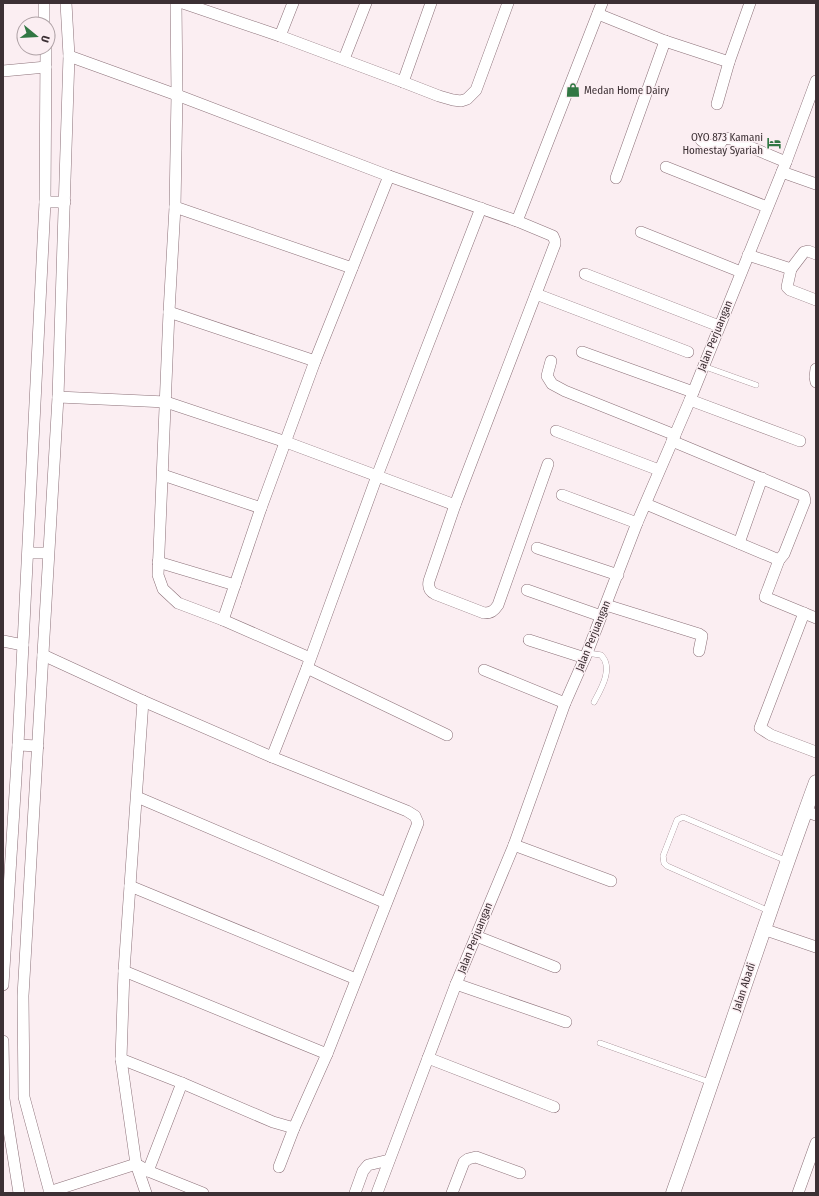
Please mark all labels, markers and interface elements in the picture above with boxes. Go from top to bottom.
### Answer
north arrow [16,16,56,56]
text: U [38,34,52,44]
shop icon: Medan Home Dairy [565,82,581,98]
place label: Medan Home Dairy [584,84,669,97]
place label: OYO 873 Kamani Homestay Syariah [682,131,763,157]
hotel icon: OYO 873 Kamani Homestay Syariah [766,135,782,151]
street label: Jalan Perjuangan [695,299,735,373]
street label: Jalan Perjuangan [573,599,613,673]
street label: Jalan Perjuangan [455,901,495,975]
street label: Jalan Abadi [730,961,758,1013]

